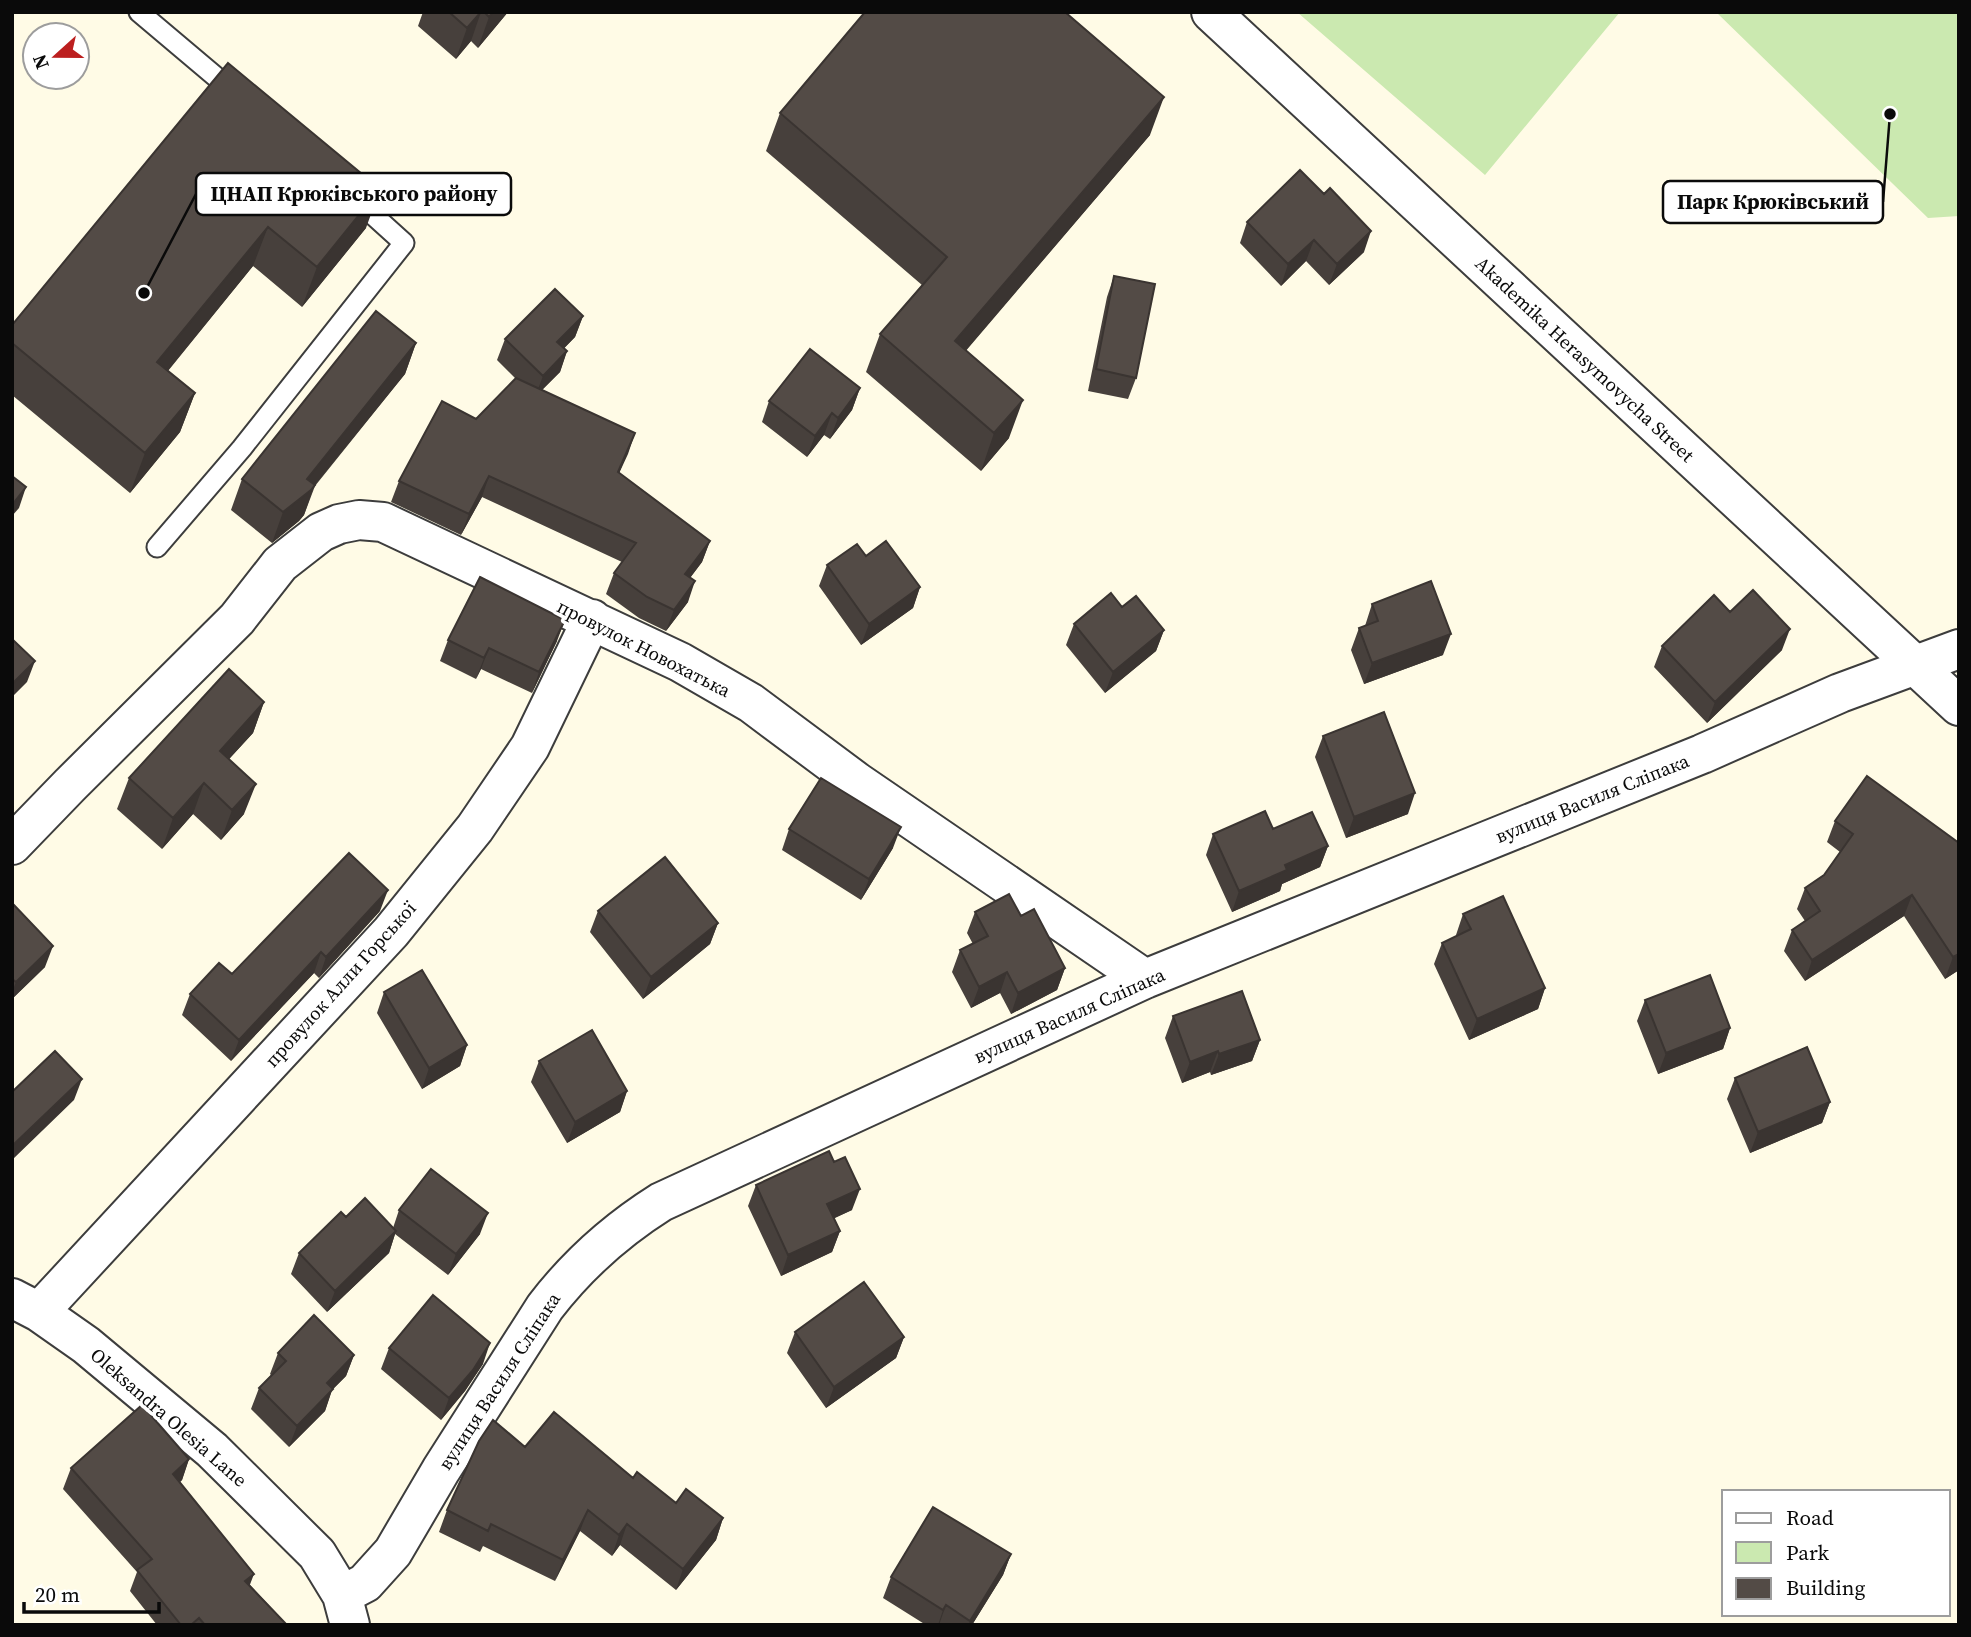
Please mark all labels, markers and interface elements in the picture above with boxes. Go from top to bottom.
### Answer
north arrow [21,21,91,91]
text: N [25,51,55,73]
callout: ЦНАП Крюківського району [196,173,511,215]
text: ЦНАП Крюківського району [211,179,498,208]
callout: Парк Крюківський [1663,181,1883,223]
text: Парк Крюківський [1677,187,1869,216]
street label: Akademika Herasymovycha Street [1470,250,1701,468]
street label: провулок Новохатька [553,593,735,703]
street label: вулиця Василя Сліпака [1491,747,1693,849]
street label: провулок Алли Горської [259,895,422,1072]
street label: вулиця Василя Сліпака [969,961,1169,1069]
street label: вулиця Василя Сліпака [432,1287,566,1475]
street label: Oleksandra Olesia Lane [85,1342,253,1492]
legend [1722,1490,1950,1616]
text: Road [1786,1503,1834,1532]
text: Park [1786,1538,1830,1567]
scale bar [24,1570,159,1614]
text: Building [1786,1573,1865,1602]
text: 20 m [35,1580,80,1609]

